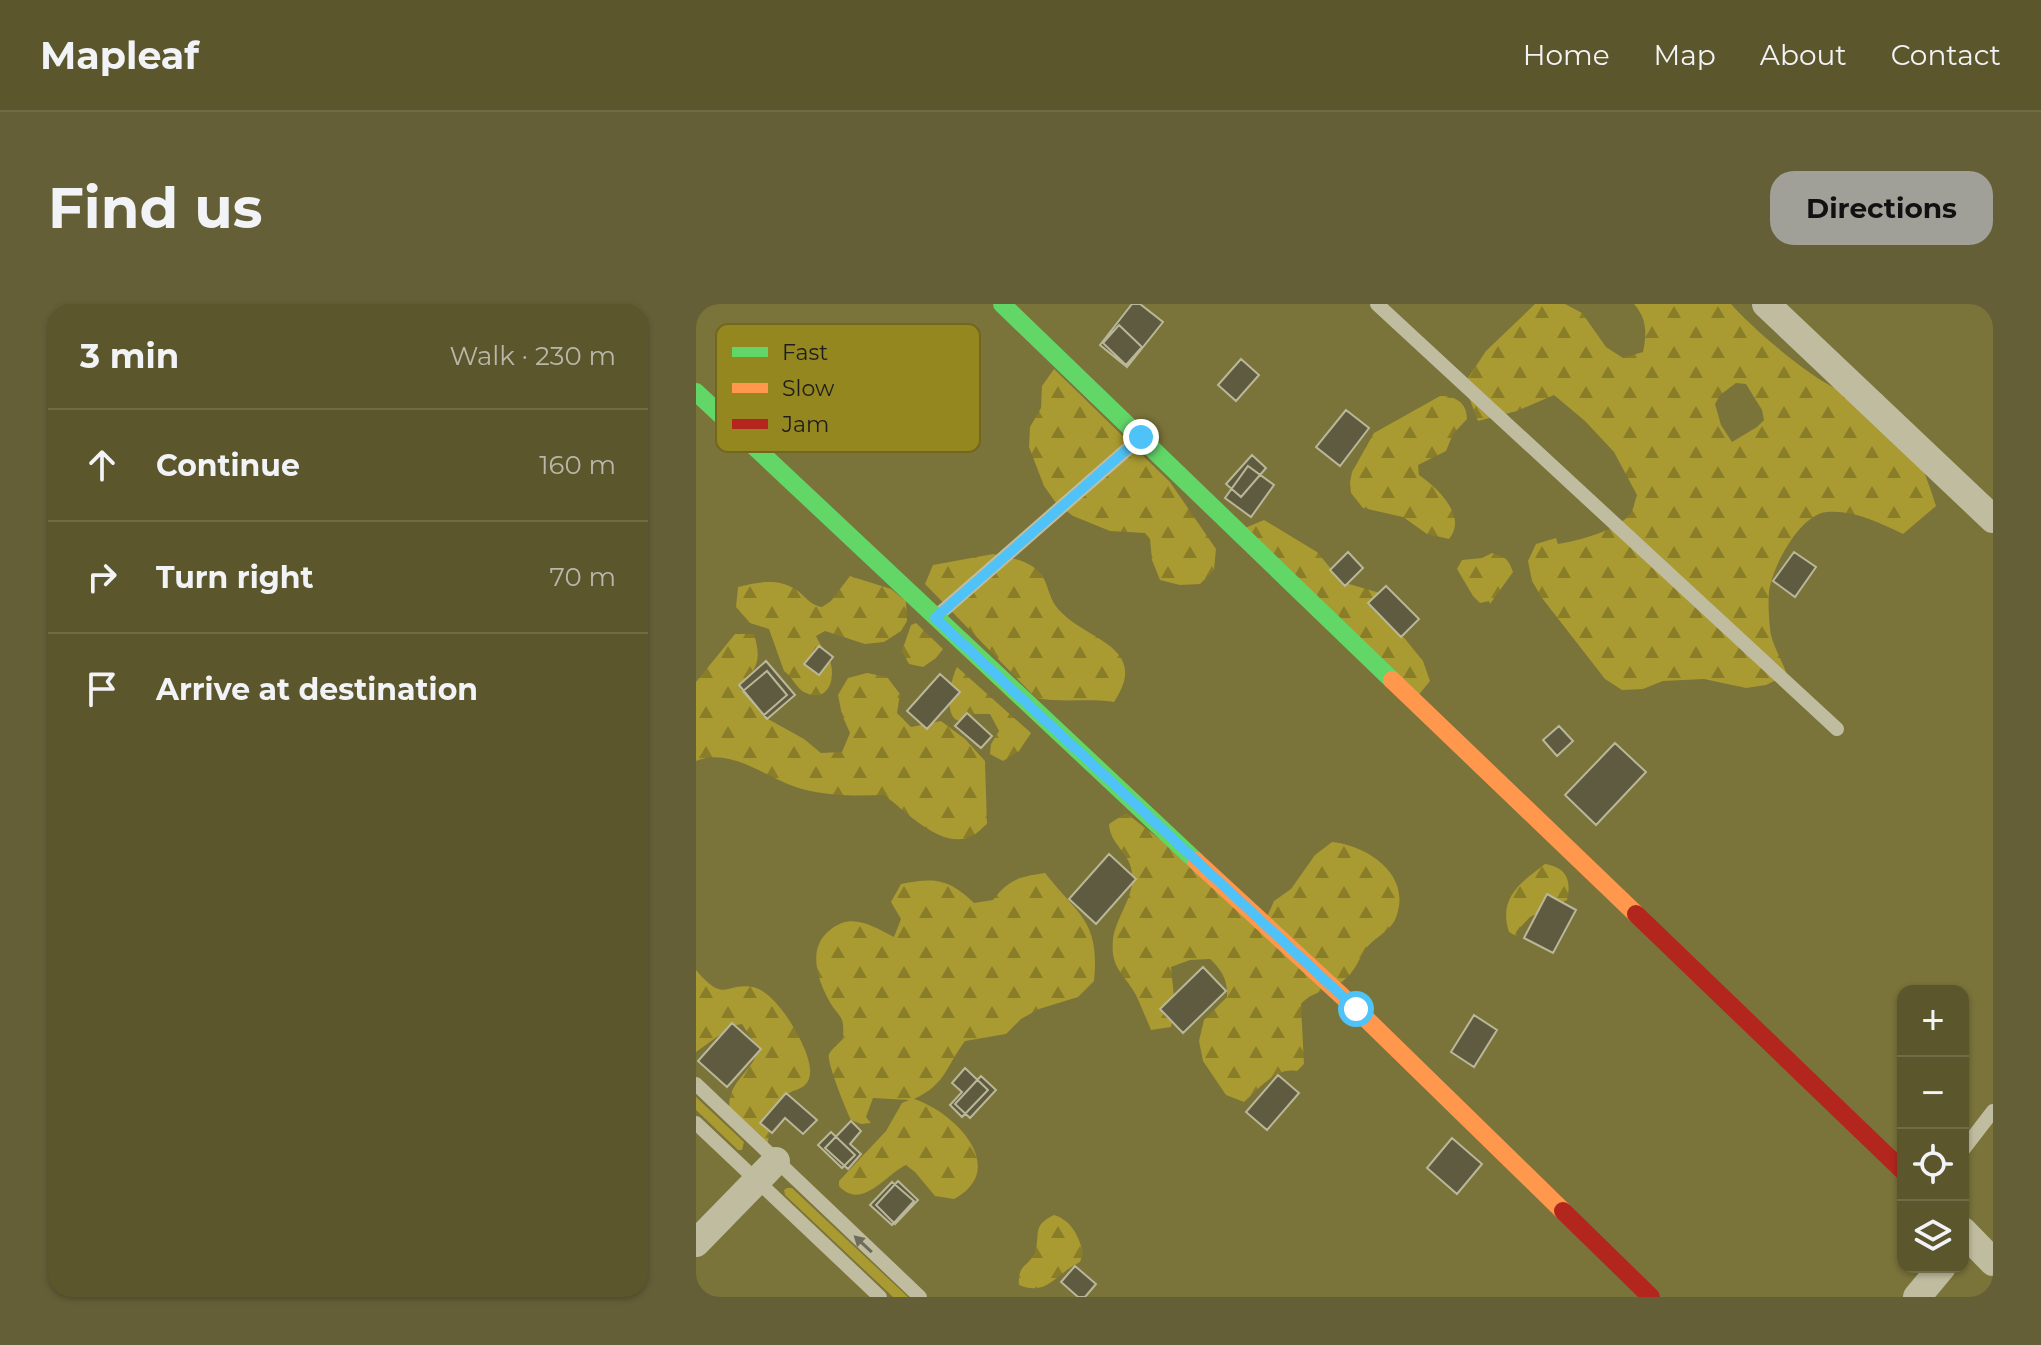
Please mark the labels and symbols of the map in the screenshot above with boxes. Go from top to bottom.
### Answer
legend [716,324,980,452]
text: Fast [782,339,828,366]
text: Slow [782,375,835,402]
text: Jam [781,411,829,438]
route end [1123,419,1159,455]
route start [1338,991,1374,1027]
one-way arrow [854,1235,873,1253]

